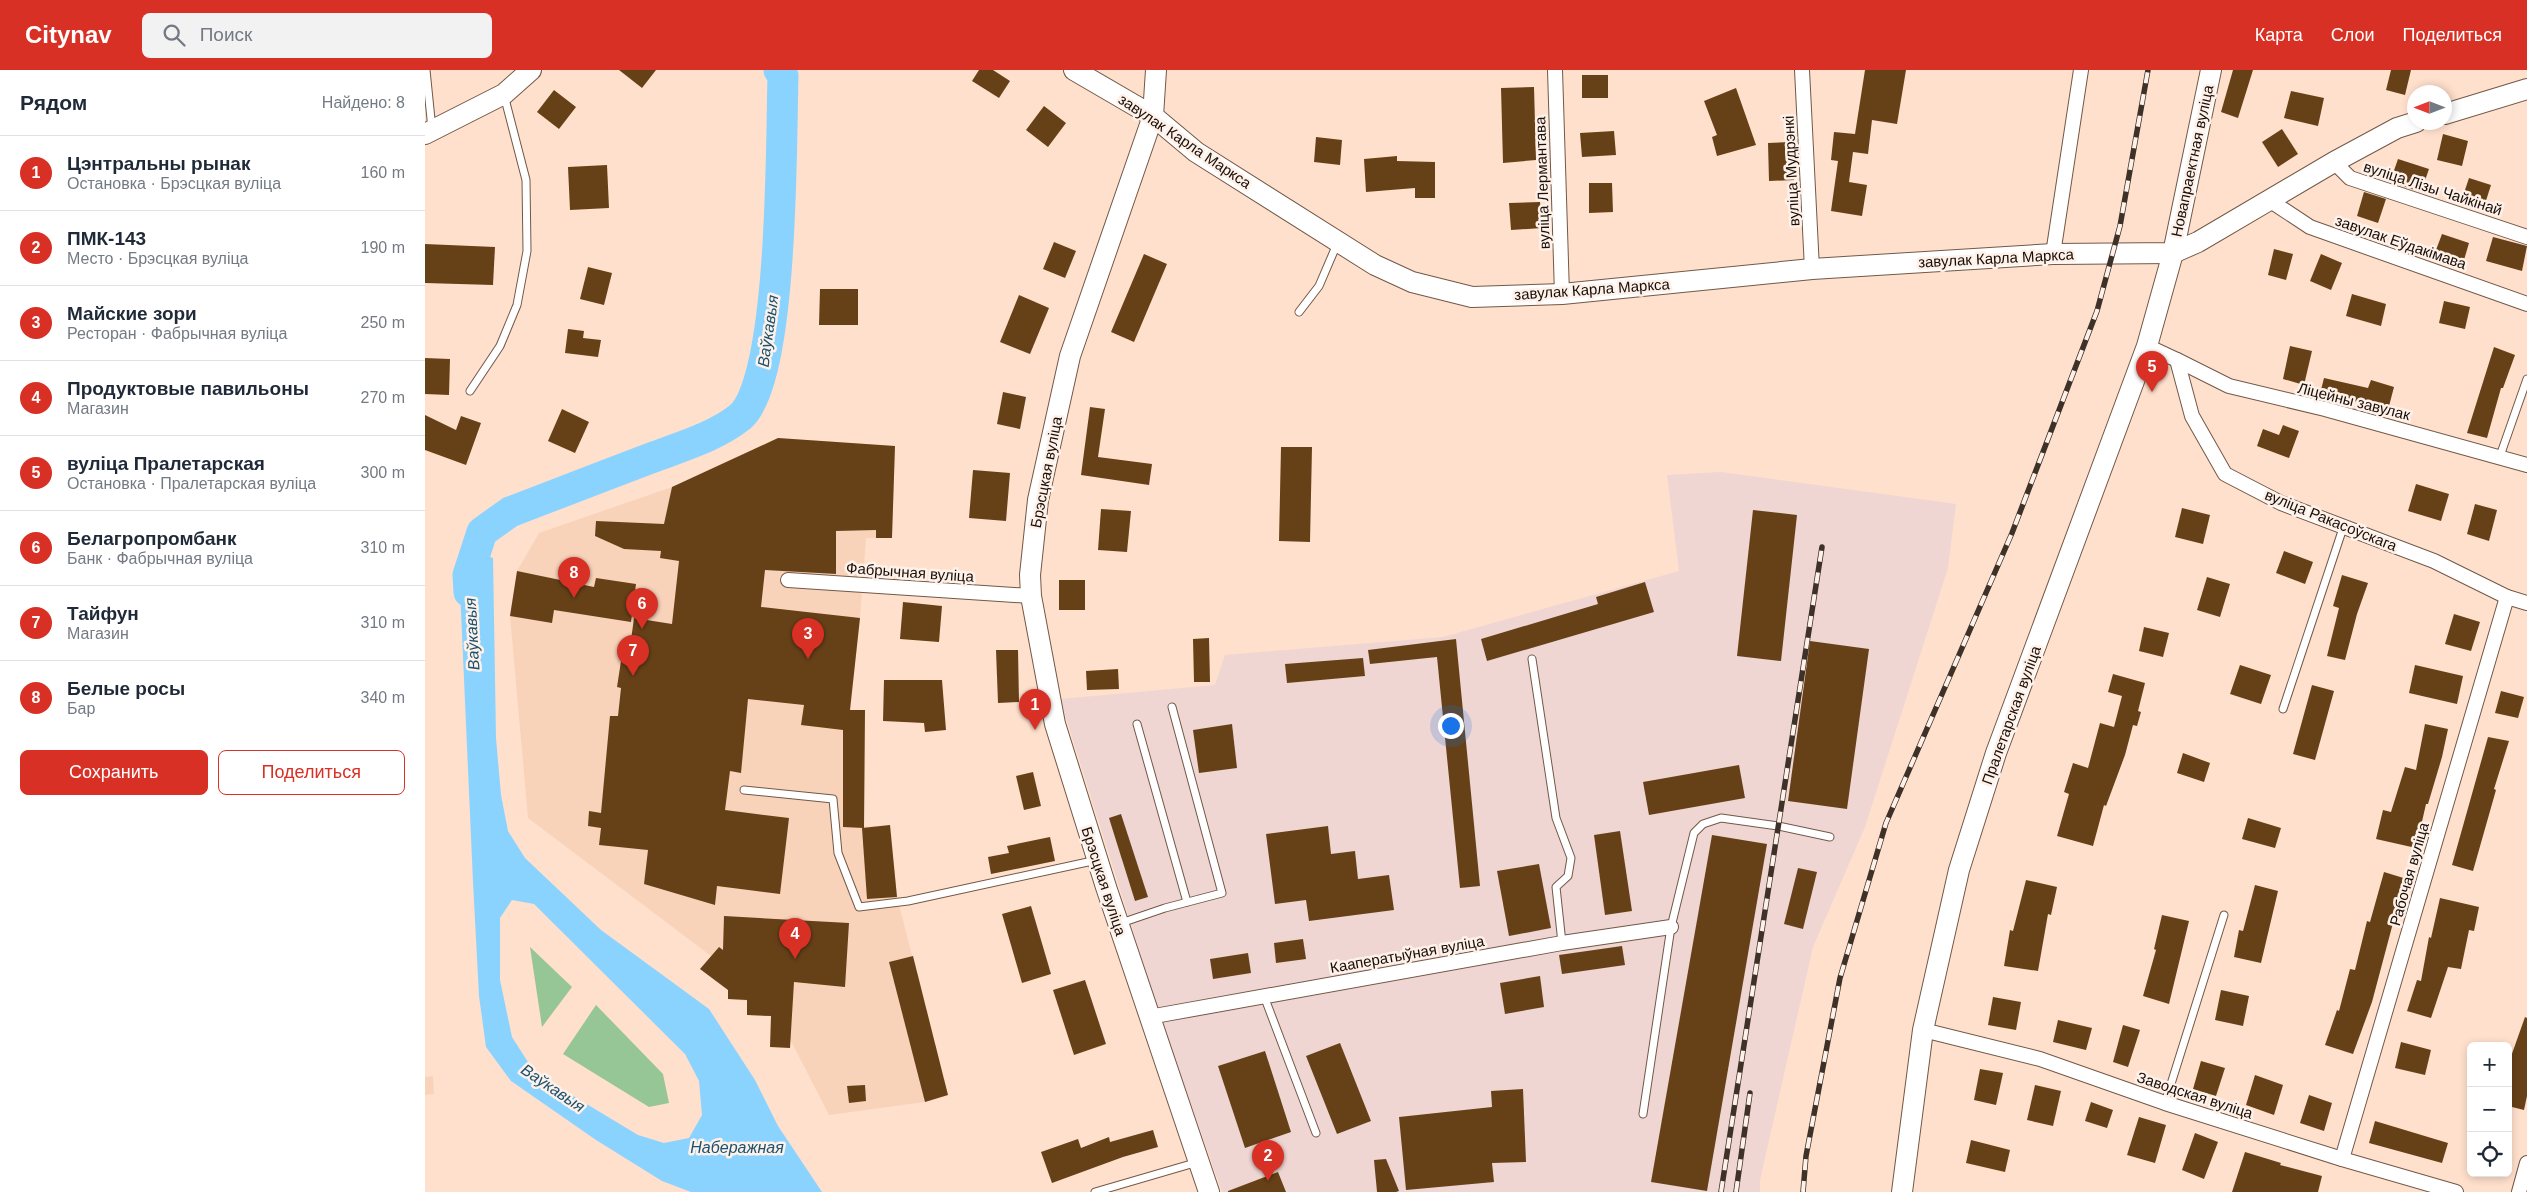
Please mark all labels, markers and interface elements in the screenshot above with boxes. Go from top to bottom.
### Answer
search box [142,13,492,58]
text: Citynav [25,21,112,48]
icon: search [160,21,188,49]
text: Поиск [200,24,252,45]
text: Карта [2255,25,2303,45]
text: Слои [2331,25,2375,45]
text: Поделиться [2403,25,2502,45]
street label: Новапраектная вуліца [2168,83,2217,238]
north arrow [2407,85,2452,130]
street label: завулак Карла Маркса [1116,90,1255,192]
text: Рядом [20,91,87,114]
text: Найдено: 8 [322,94,405,111]
street label: вуліца Мудрэнкі [1780,115,1802,227]
street label: вуліца Лермантава [1531,116,1553,250]
text: Цэнтральны рынак [67,153,250,174]
street label: вуліца Лізы Чайкінай [2362,158,2504,218]
text: 1 [32,164,40,181]
text: 160 m [361,164,405,181]
text: Остановка · Брэсцкая вуліца [67,175,281,192]
street label: завулак Еўдакімава [2333,212,2469,273]
text: ПМК-143 [67,228,146,249]
text: 2 [32,239,40,256]
text: 190 m [361,239,405,256]
street label: завулак Карла Маркса [1918,245,2075,271]
text: Место · Брэсцкая вуліца [67,250,249,267]
street label: завулак Карла Маркса [1514,275,1671,303]
water label: Ваўкавыя [755,293,782,368]
text: Майские зори [67,303,197,324]
text: 3 [32,314,40,331]
text: 250 m [361,314,405,331]
text: Ресторан · Фабрычная вуліца [67,325,287,342]
pin: 5 [2136,351,2168,392]
text: Продуктовые павильоны [67,378,309,399]
street label: Ліцейны завулак [2296,379,2412,423]
text: 4 [32,389,40,406]
text: 270 m [361,389,405,406]
text: Магазин [67,400,129,417]
street label: Брэсцкая вуліца [1027,414,1065,529]
text: вуліца Пралетарская [67,453,265,474]
text: 5 [32,464,40,481]
text: 300 m [361,464,405,481]
text: Остановка · Пралетарская вуліца [67,475,316,492]
street label: вуліца Ракасоўскага [2263,486,2400,555]
text: Белагропромбанк [67,528,237,549]
text: 6 [32,539,40,556]
text: 310 m [361,539,405,556]
text: Банк · Фабрычная вуліца [67,550,253,567]
pin: 8 [558,557,590,598]
street label: Фабрычная вуліца [846,559,975,585]
pin: 6 [626,588,658,629]
water label: Ваўкавыя [462,597,482,671]
text: Тайфун [67,603,139,624]
text: 7 [32,614,40,631]
text: 310 m [361,614,405,631]
pin: 3 [792,618,824,659]
text: Магазин [67,625,129,642]
pin: 7 [617,635,649,676]
street label: Пралетарская вуліца [1978,643,2044,787]
text: Белые росы [67,678,185,699]
text: 8 [32,689,40,706]
text: 340 m [361,689,405,706]
pin: 1 [1019,689,1051,730]
text: Бар [67,700,95,717]
your location [1438,713,1464,739]
button: Сохранить [20,750,208,795]
button: Поделиться [218,750,405,795]
street label: Рабочая вуліца [2386,820,2432,928]
street label: Брэсцкая вуліца [1078,824,1130,938]
pin: 4 [779,918,811,959]
street label: Кааператыўная вуліца [1329,932,1486,976]
map controls [2467,1042,2512,1177]
button: + [2467,1042,2512,1087]
water label: Ваўкавыя [518,1061,588,1116]
street label: Заводская вуліца [2135,1068,2256,1122]
button: − [2467,1087,2512,1132]
button: locate [2467,1132,2512,1177]
water label: Наберажная [690,1139,784,1156]
pin: 2 [1252,1140,1284,1181]

